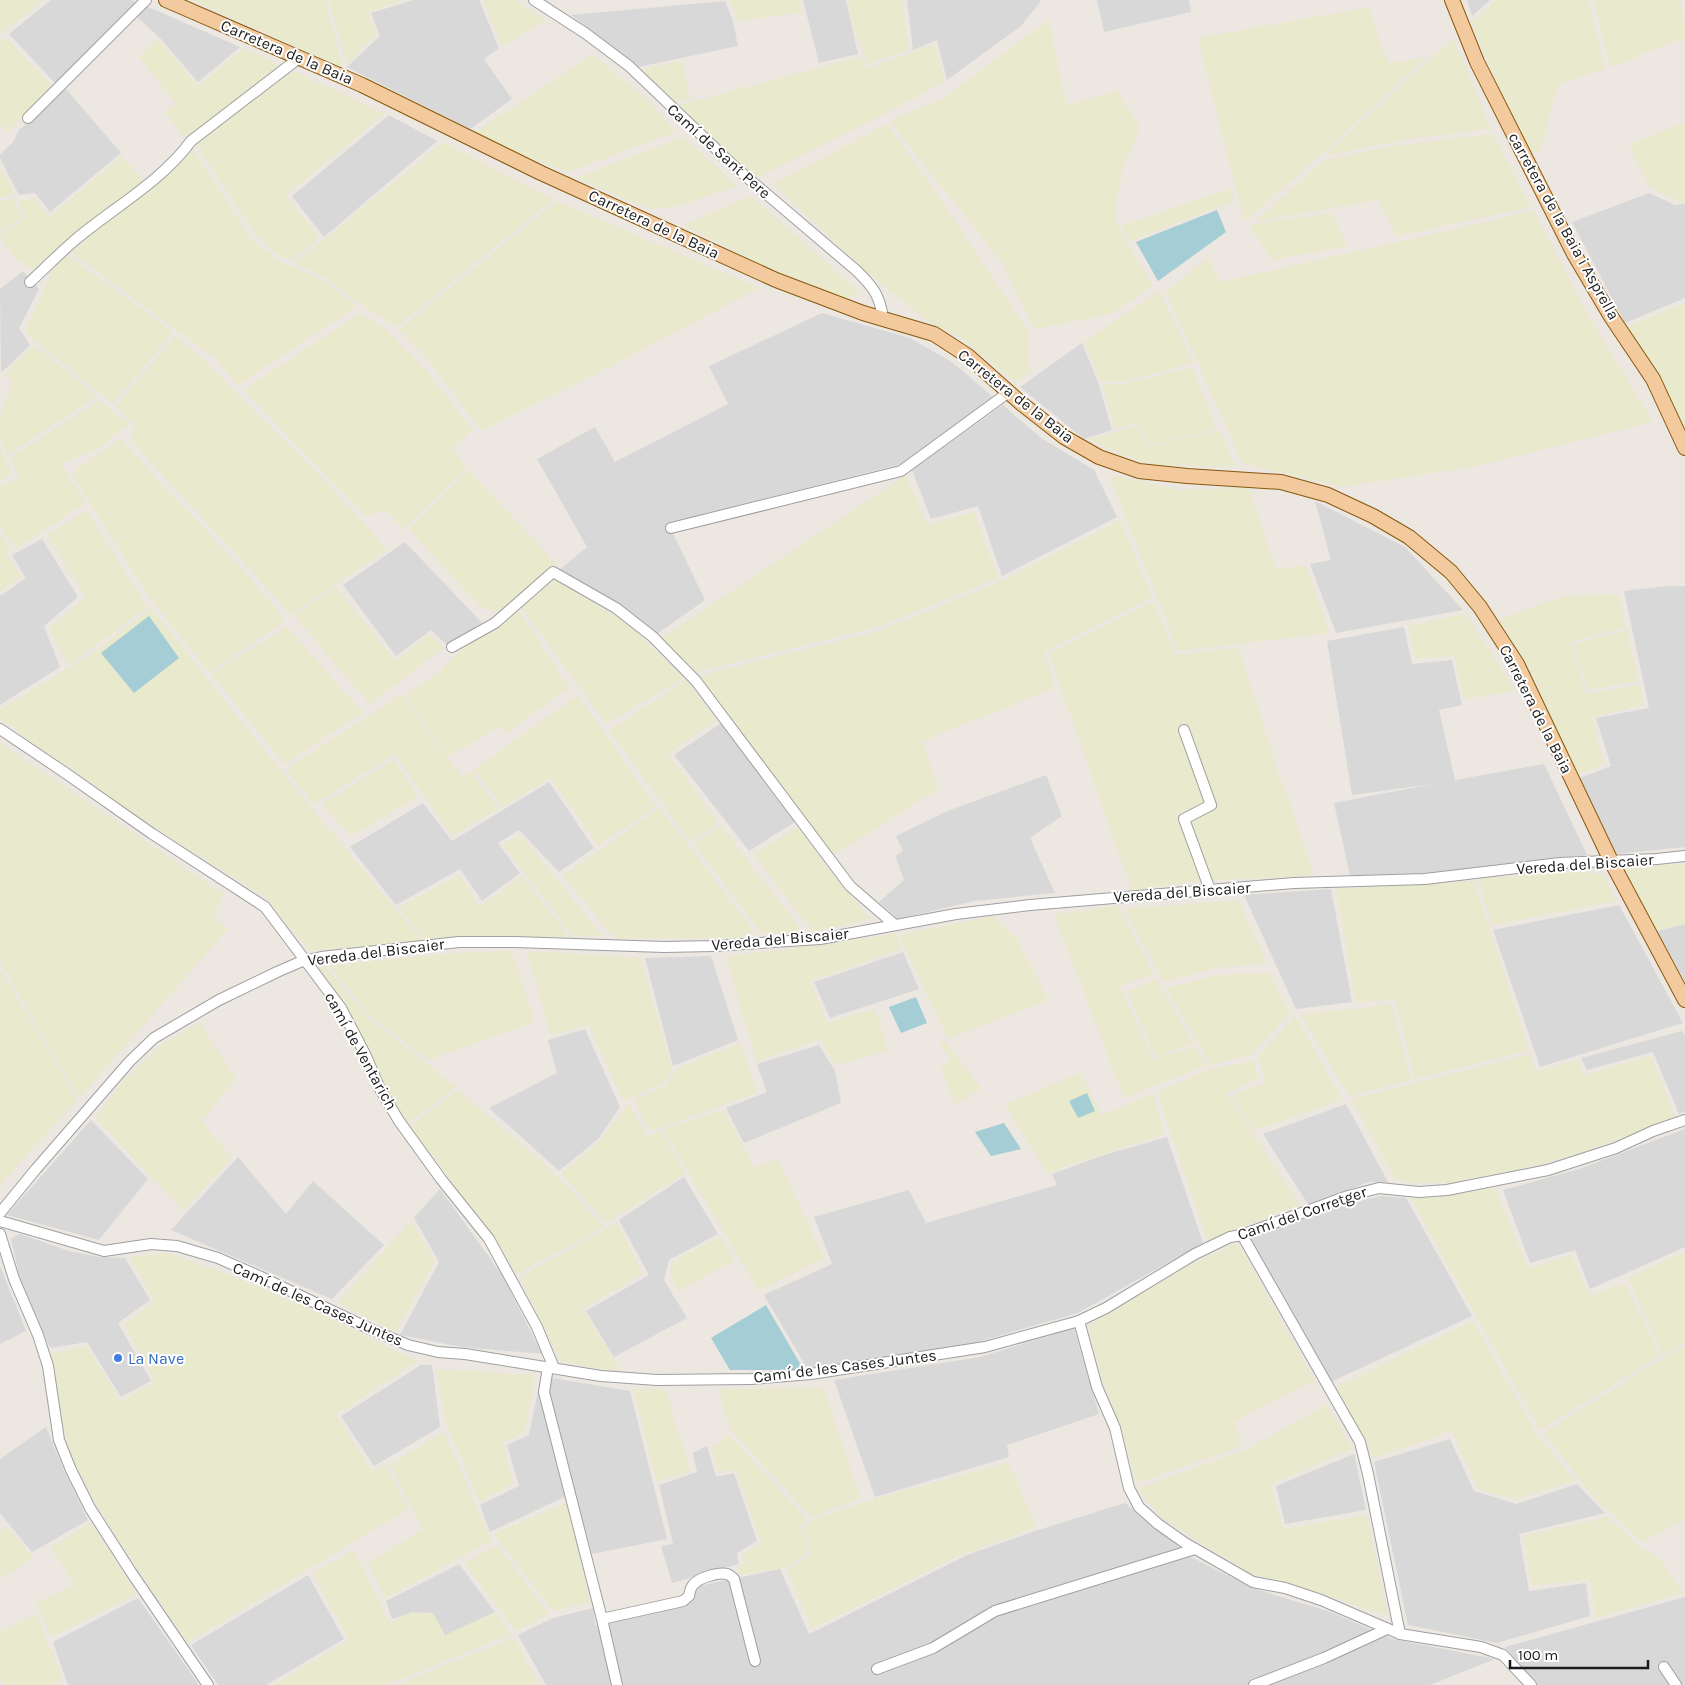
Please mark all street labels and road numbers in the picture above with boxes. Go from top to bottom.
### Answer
street label: Carretera de la Baia [218,16,356,88]
street label: Camí de Sant Pere [663,100,775,202]
street label: carretera de la Baia i Asprella [1504,129,1624,323]
street label: Carretera de la Baia [586,185,722,263]
street label: Carretera de la Baia [954,345,1078,447]
street label: Carretera de la Baia [1495,641,1577,777]
street label: Vereda del Biscaier [1516,850,1655,878]
street label: Vereda del Biscaier [1113,878,1252,906]
street label: Vereda del Biscaier [711,924,850,954]
street label: Vereda del Biscaier [306,934,446,970]
street label: camí de Ventarich [321,989,401,1113]
street label: Camí del Corretger [1235,1182,1369,1244]
street label: Camí de les Cases Juntes [230,1258,406,1350]
street label: Camí de les Cases Juntes [752,1345,938,1387]

